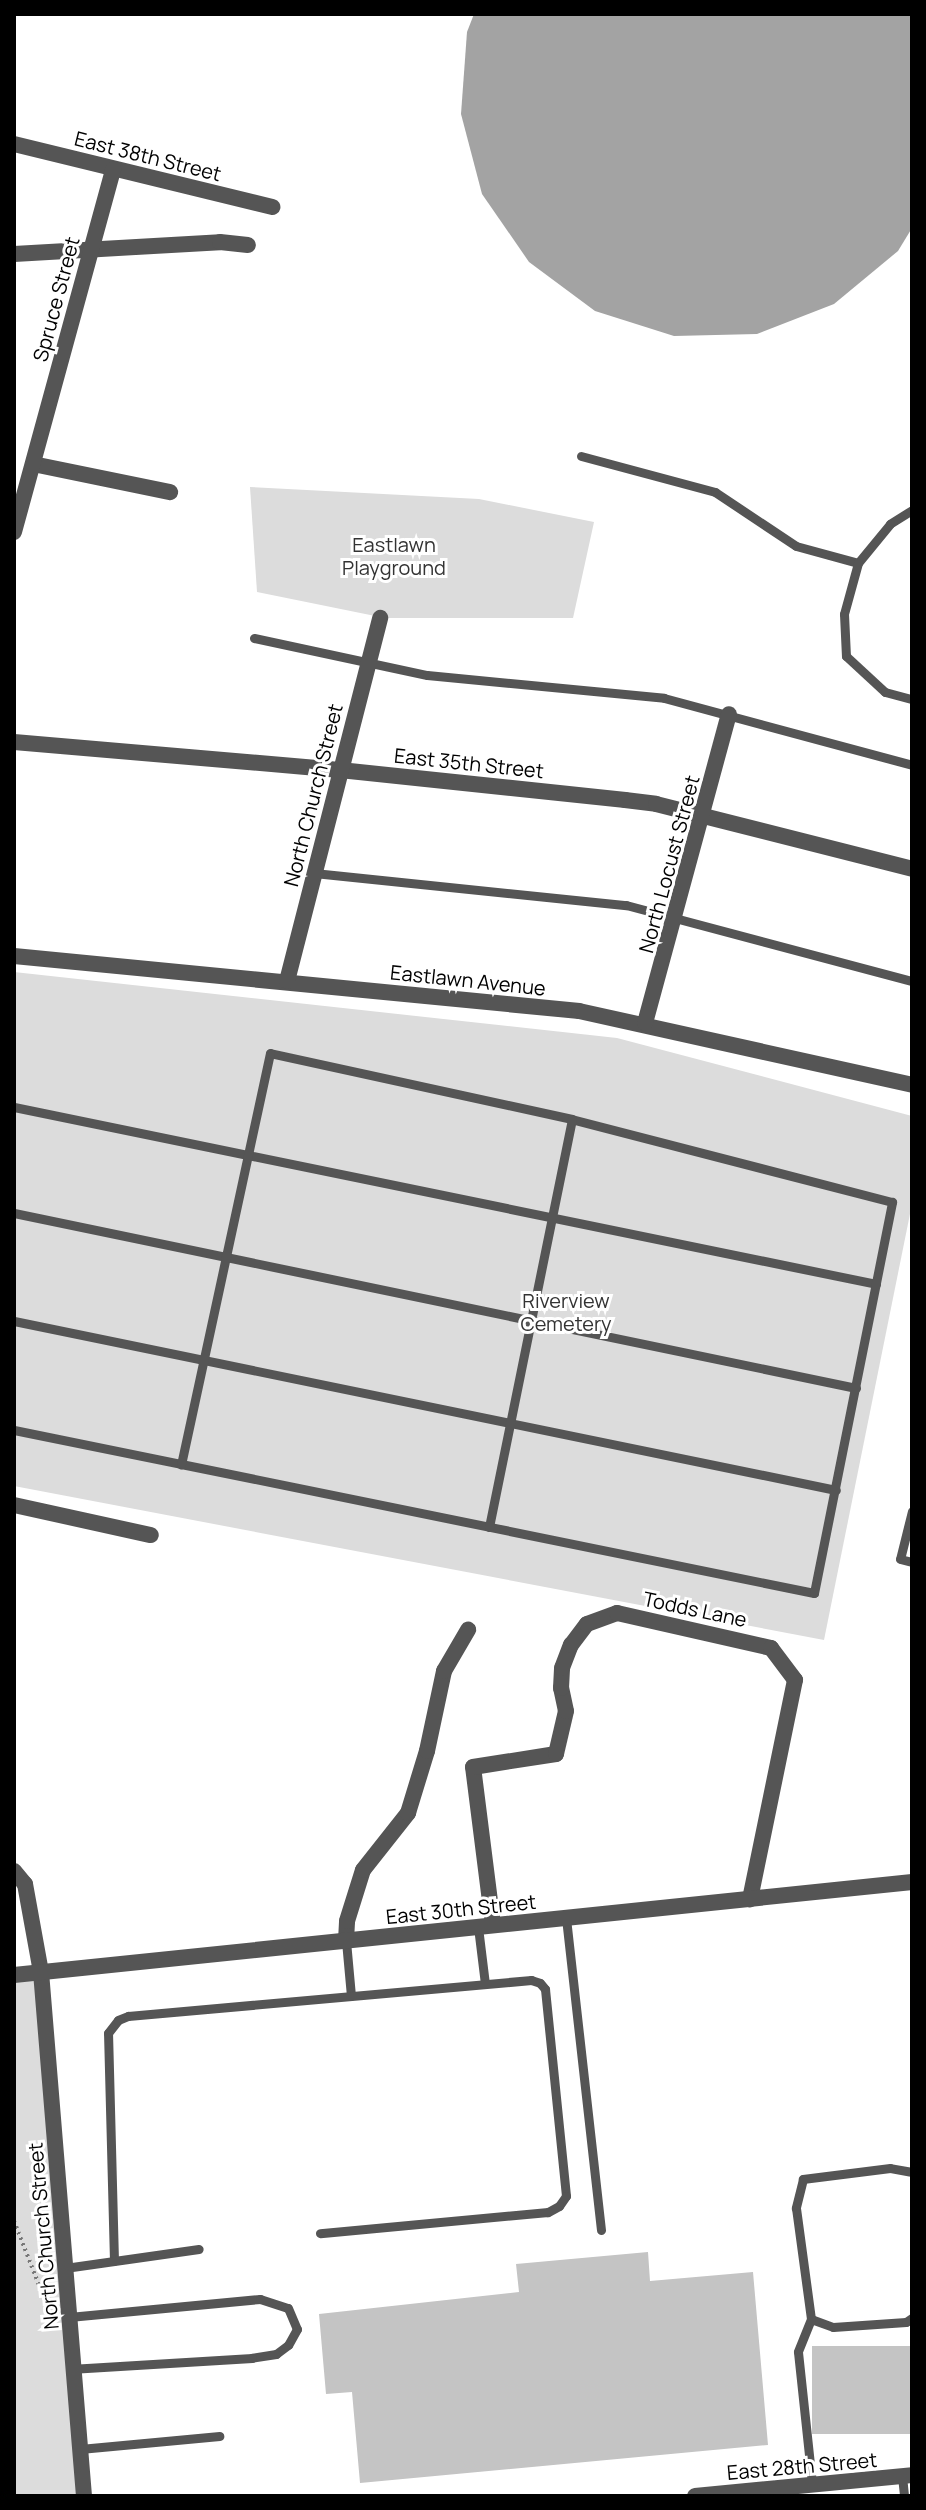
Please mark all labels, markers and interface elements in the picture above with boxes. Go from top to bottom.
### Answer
street label: East 38th Street [72,126,224,186]
street label: Spruce Street [28,234,84,364]
park label: Eastlawn Playground [342,533,446,580]
street label: North Church Street [279,701,347,889]
street label: East 35th Street [393,743,545,783]
street label: North Locust Street [634,773,704,955]
street label: Eastlawn Avenue [389,960,547,1000]
park label: Riverview Cemetery [520,1288,612,1335]
street label: Todds Lane [641,1586,749,1632]
street label: East 30th Street [385,1889,537,1929]
street label: North Church Street [23,2142,63,2330]
street label: East 28th Street [726,2447,878,2485]

